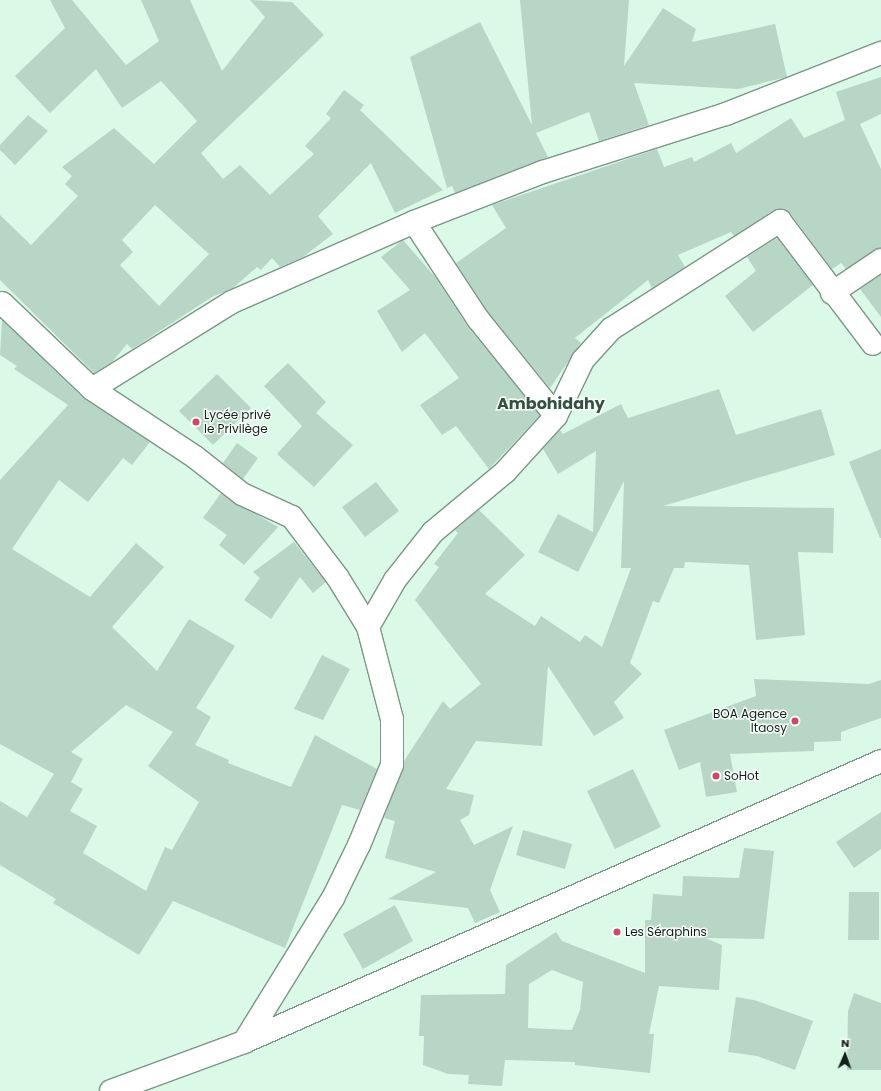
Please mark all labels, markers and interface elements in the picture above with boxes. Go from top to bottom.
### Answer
district label: Ambohidahy [497,394,605,414]
place label: Lycée privé le Privilège [204,408,271,436]
marker: Lycée privé le Privilège [191,417,201,427]
place label: BOA Agence Itaosy [713,707,787,735]
marker: BOA Agence Itaosy [790,716,800,726]
place label: SoHot [724,769,759,783]
marker: SoHot [711,771,721,781]
place label: Les Séraphins [625,925,707,939]
marker: Les Séraphins [612,927,622,937]
north arrow [825,1035,865,1075]
text: N [841,1035,850,1051]

